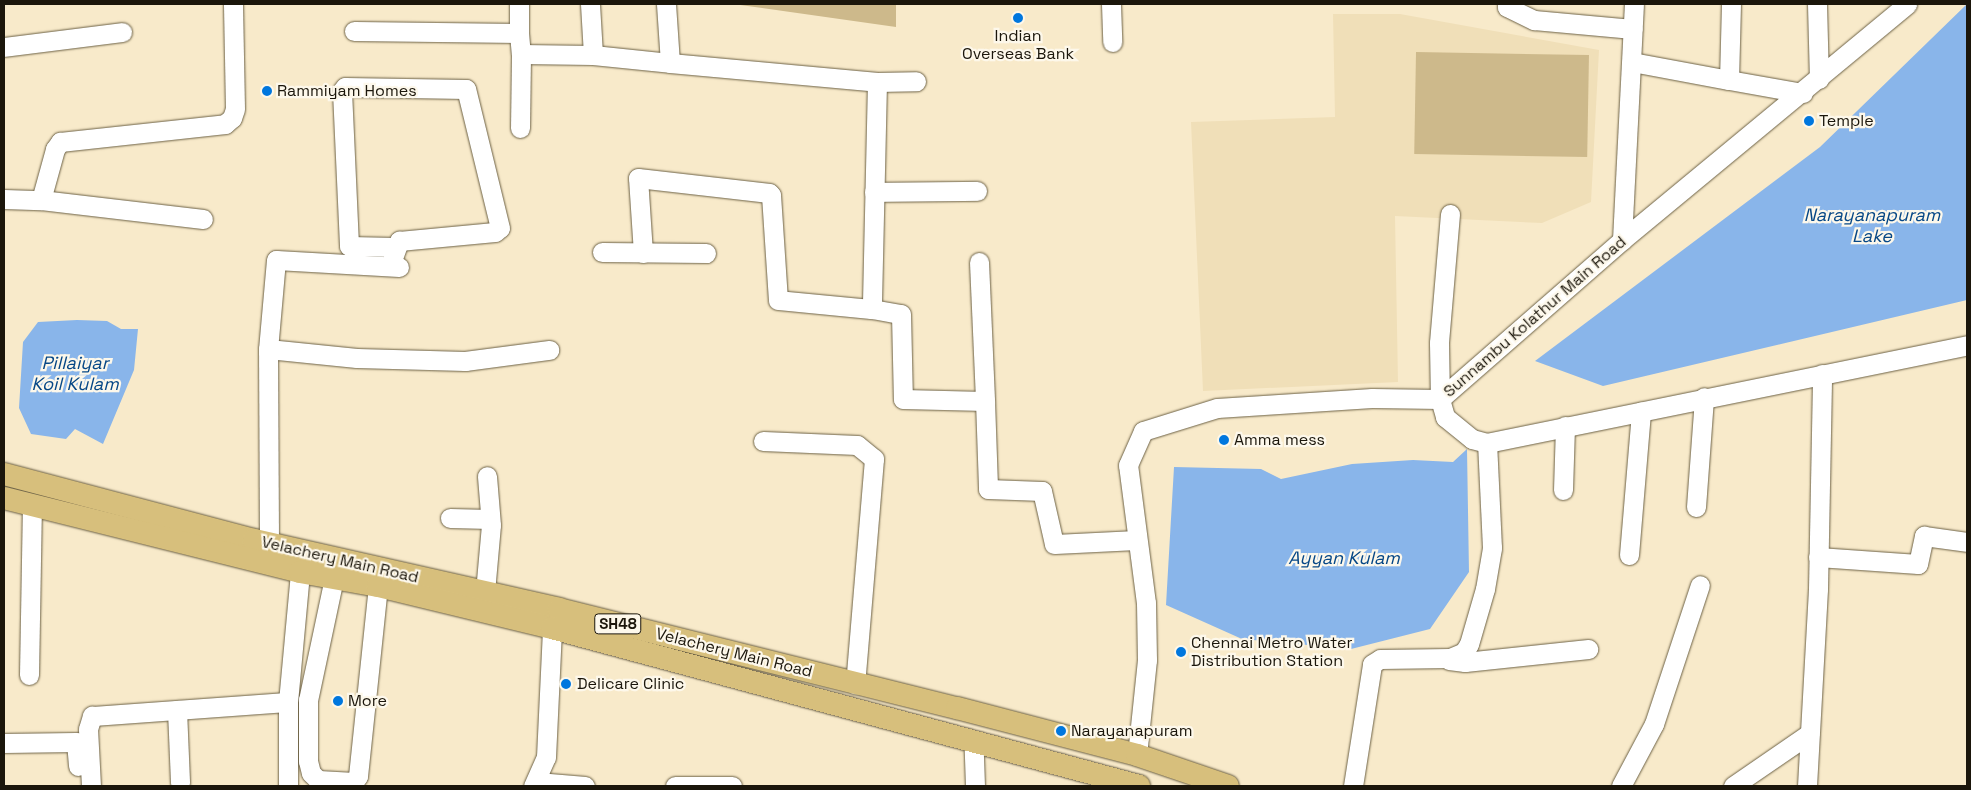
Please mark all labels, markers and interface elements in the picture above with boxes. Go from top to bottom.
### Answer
marker: Indian Overseas Bank [1012,12,1024,24]
place label: Indian Overseas Bank [962,26,1074,64]
place label: Rammiyam Homes [277,81,417,101]
marker: Rammiyam Homes [261,85,273,97]
place label: Temple [1819,111,1874,131]
marker: Temple [1803,115,1815,127]
water label: Narayanapuram Lake [1804,205,1940,248]
street label: Sunnambu Kolathur Main Road [1440,233,1630,401]
water label: Pillaiyar Koil Kulam [31,353,119,396]
place label: Amma mess [1234,430,1325,450]
marker: Amma mess [1218,434,1230,446]
street label: Velachery Main Road [260,533,420,587]
water label: Ayyan Kulam [1288,547,1400,569]
road number: SH48 [594,612,642,636]
street label: Velachery Main Road [654,624,814,682]
place label: Chennai Metro Water Distribution Station [1191,633,1353,671]
marker: Chennai Metro Water Distribution Station [1175,646,1187,658]
place label: Delicare Clinic [577,674,684,694]
marker: Delicare Clinic [559,677,573,691]
place label: More [348,691,387,711]
marker: More [332,695,344,707]
place label: Narayanapuram [1071,721,1192,741]
marker: Narayanapuram [1055,725,1067,737]

